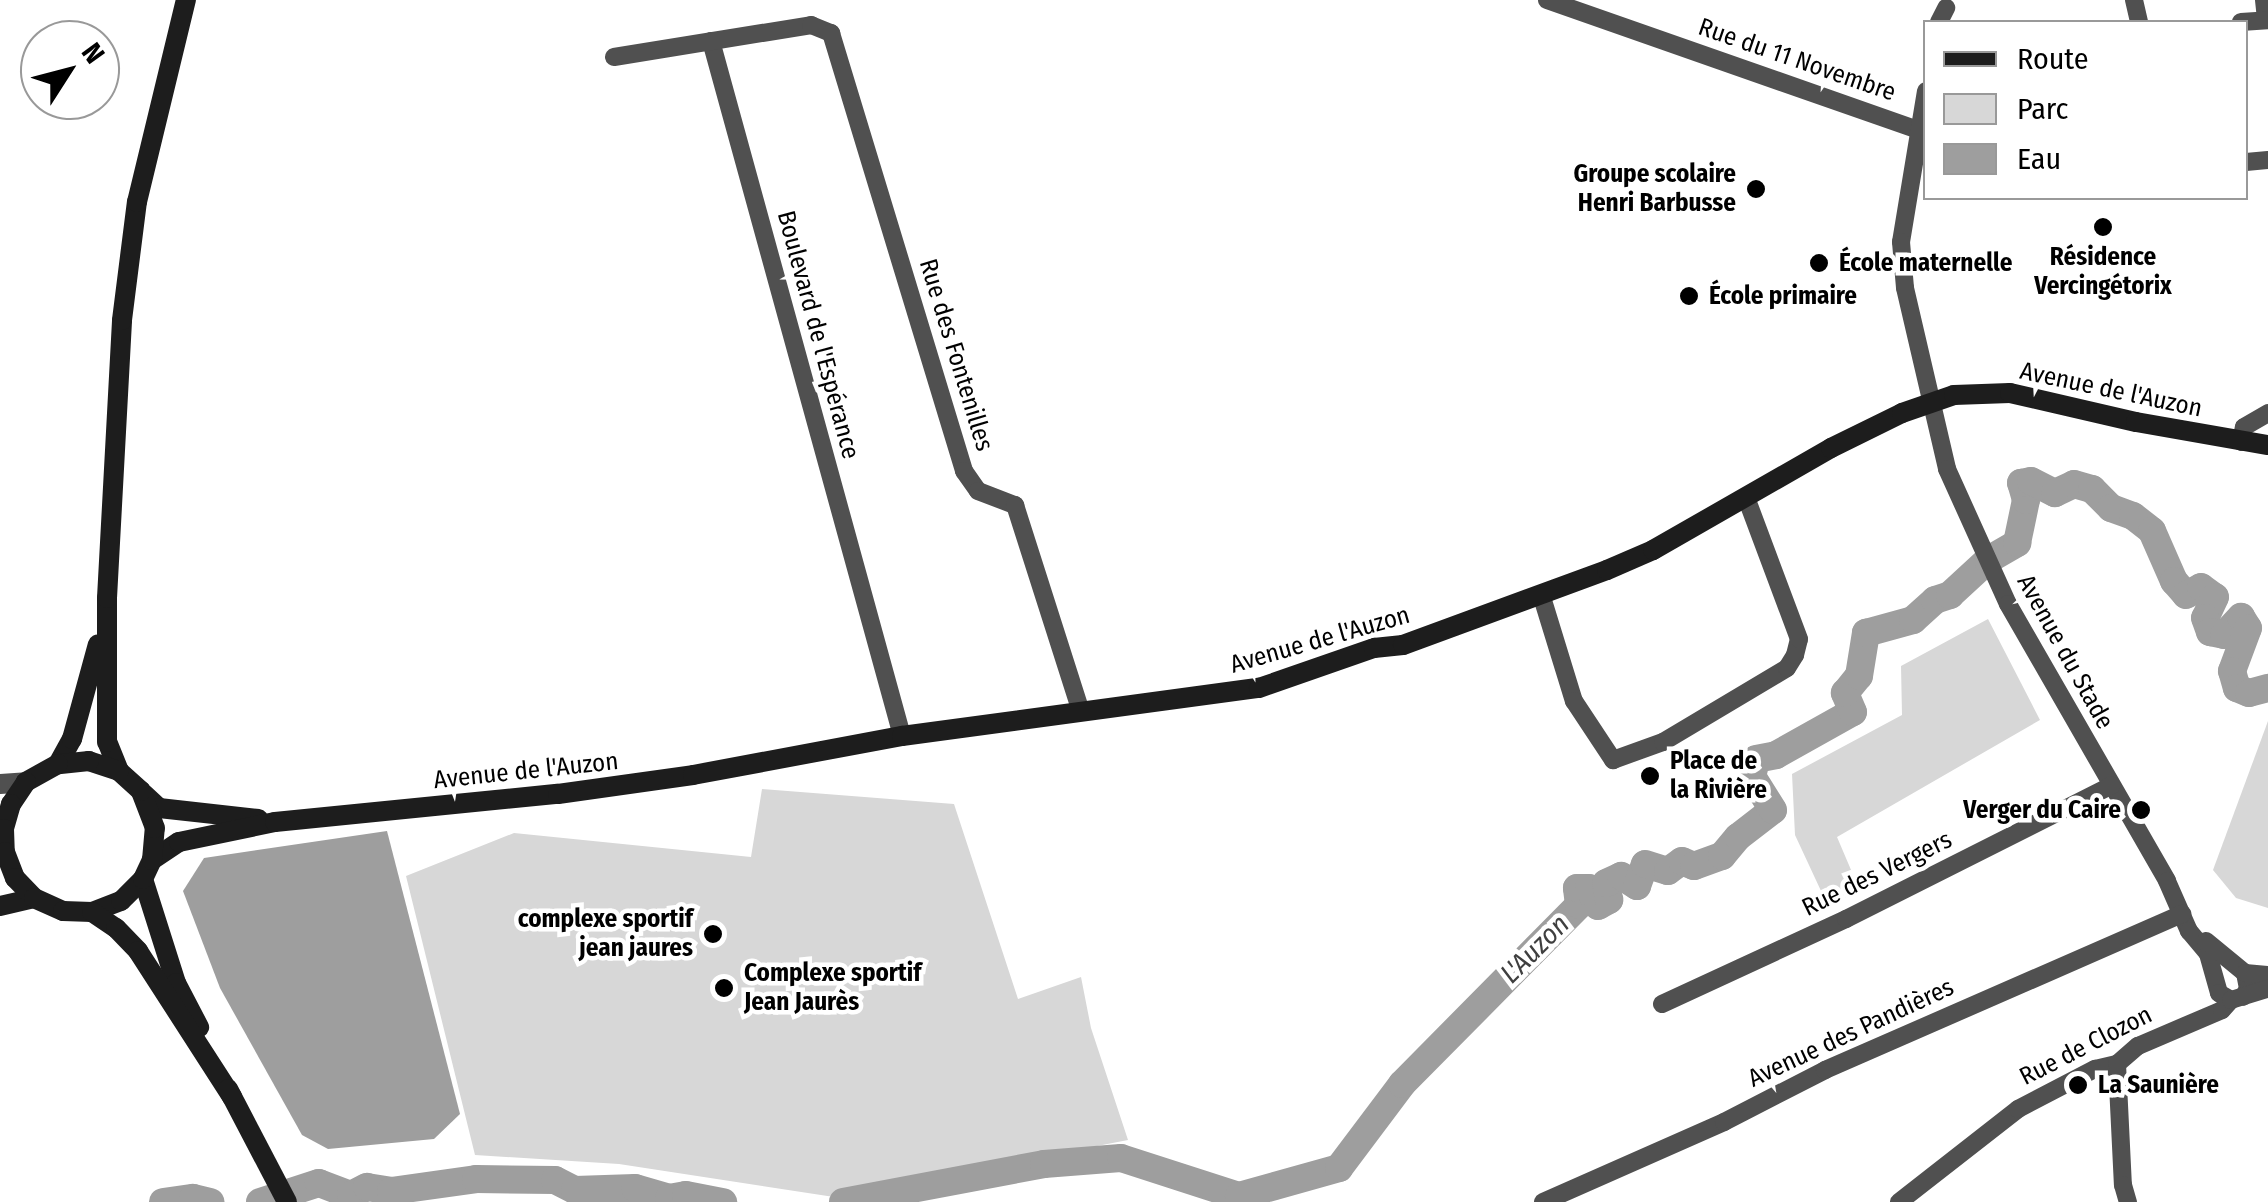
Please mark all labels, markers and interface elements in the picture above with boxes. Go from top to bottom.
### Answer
street label: Rue du 11 Novembre [1694,12,1900,108]
north arrow [20,20,120,120]
legend [1923,20,2248,200]
text: N [75,37,111,70]
text: Route [2017,41,2089,77]
text: Parc [2017,91,2068,127]
text: Eau [2017,141,2061,177]
place label: Groupe scolaire Henri Barbusse [1574,160,1736,219]
marker: Groupe scolaire Henri Barbusse [1745,178,1767,200]
street label: Boulevard de l'Espérance [770,208,866,462]
marker: Résidence Vercingétorix [2092,216,2114,238]
place label: Résidence Vercingétorix [2034,243,2172,302]
place label: École maternelle [1839,248,2012,278]
marker: École maternelle [1808,252,1830,274]
street label: Rue des Fontenilles [913,255,999,455]
place label: École primaire [1709,281,1857,311]
marker: École primaire [1678,285,1700,307]
street label: Avenue de l'Auzon [2017,356,2205,424]
street label: Avenue du Stade [2010,570,2120,734]
street label: Avenue de l'Auzon [1227,600,1413,680]
street label: Avenue de l'Auzon [432,746,620,796]
place label: Place de la Rivière [1670,747,1767,806]
marker: Place de la Rivière [1639,765,1661,787]
place label: Verger du Caire [1963,795,2121,825]
marker: Verger du Caire [2130,799,2152,821]
street label: Rue des Vergers [1797,825,1957,923]
place label: complexe sportif jean jaures [518,905,693,964]
water label: L'Auzon [1494,908,1576,990]
marker: complexe sportif jean jaures [702,923,724,945]
place label: Complexe sportif Jean Jaurès [744,959,921,1018]
street label: Avenue des Pandières [1743,972,1959,1094]
marker: Complexe sportif Jean Jaurès [713,977,735,999]
street label: Rue de Clozon [2015,1000,2157,1092]
place label: La Saunière [2098,1070,2219,1100]
marker: La Saunière [2067,1074,2089,1096]

